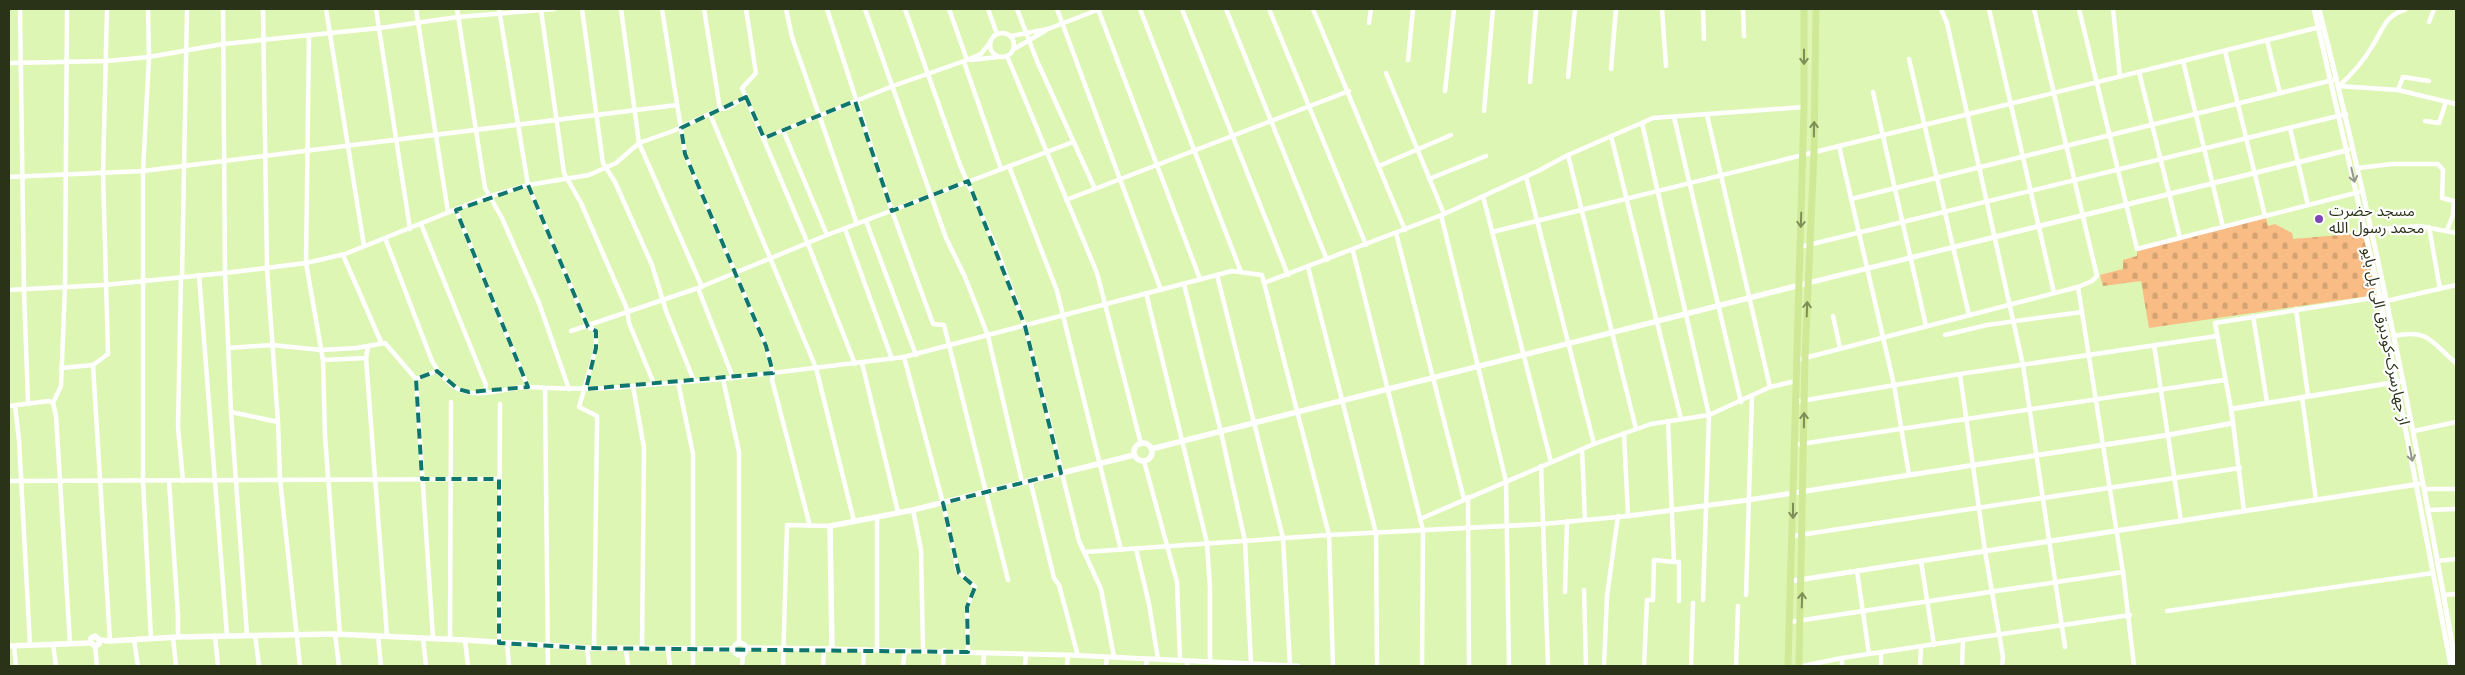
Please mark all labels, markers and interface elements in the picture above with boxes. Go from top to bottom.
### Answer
one-way arrow [1799,49,1809,65]
one-way arrow [1809,121,1819,138]
one-way arrow [2349,167,2358,183]
place label: مسجد حضرت محمد رسول الله [2329,200,2424,237]
one-way arrow [1796,212,1805,228]
marker: مسجد حضرت محمد رسول الله [2313,213,2325,225]
street label: از جهارسرک-کودبرق الی پل بایو [2357,245,2416,427]
one-way arrow [1802,301,1812,317]
one-way arrow [1799,412,1809,428]
one-way arrow [2407,446,2417,462]
one-way arrow [1788,503,1798,519]
one-way arrow [1797,592,1806,608]

